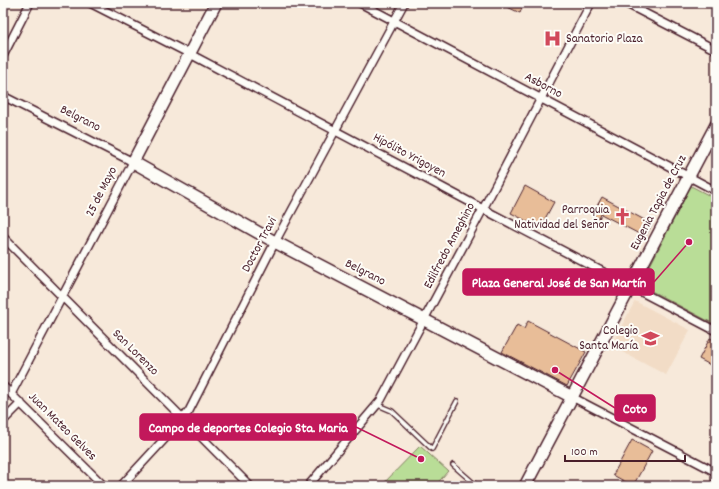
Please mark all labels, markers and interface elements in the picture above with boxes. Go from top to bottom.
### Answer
hospital icon: Sanatorio Plaza [543,29,563,49]
place label: Sanatorio Plaza [566,30,644,49]
street label: Asborno [521,68,566,104]
street label: Belgrano [56,101,104,137]
street label: Hipólito Yrigoyen [369,129,449,183]
street label: Eugenia Tapia de Cruz [626,152,692,254]
street label: 25 de Mayo [81,163,123,220]
street label: Edilfredo Ameghino [419,199,481,292]
place label: Parroquia Natividad del Señor [514,201,610,235]
church icon: Parroquia Natividad del Señor [612,207,632,227]
street label: Doctor Travi [238,213,283,276]
street label: Belgrano [341,255,389,291]
callout: Plaza General José de San Martín [463,269,654,295]
text: Plaza General José de San Martín [472,274,647,294]
place label: Colegio Santa María [579,322,639,356]
street label: San Lorenzo [107,325,163,381]
school or university icon: Colegio Santa María [641,328,661,348]
street label: Juan Mateo Gelves [23,388,101,466]
callout: Coto [615,395,655,421]
text: Coto [623,400,647,420]
callout: Campo de deportes Colegio Sta. Maria [140,414,356,440]
text: Campo de deportes Colegio Sta. Maria [148,419,349,439]
scale bar [565,437,685,463]
text: 100 m [571,444,598,461]

